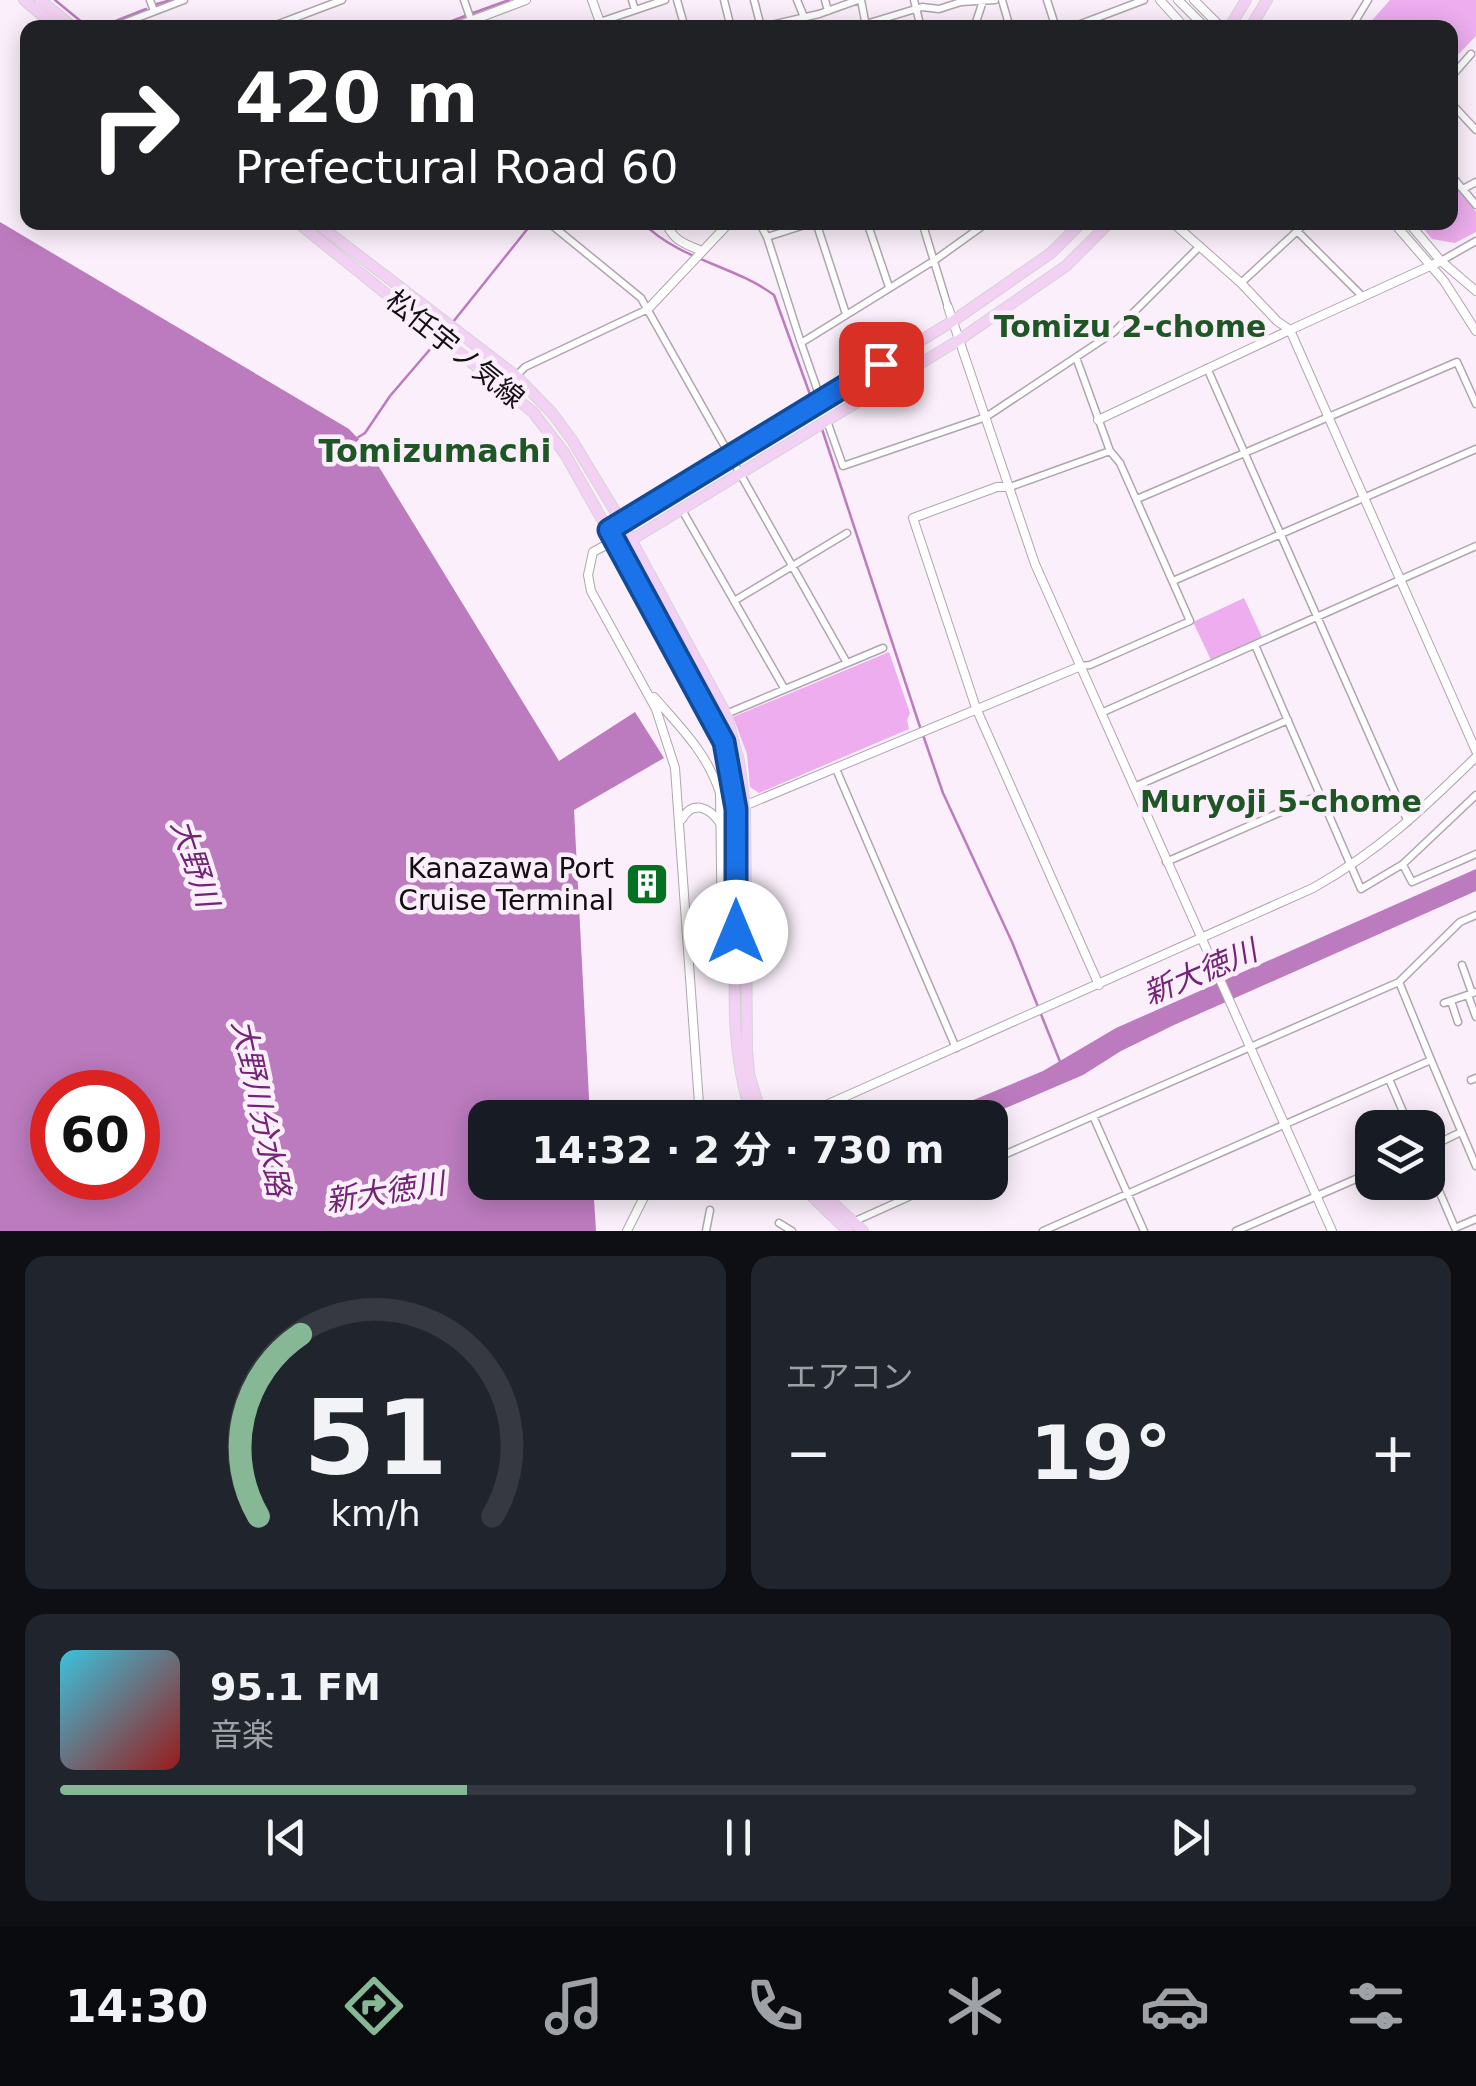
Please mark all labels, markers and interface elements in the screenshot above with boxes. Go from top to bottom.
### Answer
text: 420 m [235,57,478,139]
icon: right [70,60,200,190]
text: Prefectural Road 60 [235,141,678,194]
street label: 松任宇ノ気線 [379,283,531,415]
district label: Tomizu 2-chome [994,309,1266,344]
pin [839,322,924,407]
icon: arrive [854,337,909,392]
district label: Tomizumachi [319,432,551,470]
district label: Muryoji 5-chome [1140,784,1422,819]
water label: 大野川 [164,815,226,914]
place label: Kanazawa Port Cruise Terminal [398,852,614,917]
building icon: Kanazawa Port Cruise Terminal [624,861,670,907]
position arrow [684,880,788,984]
water label: 新大徳川 [1138,931,1265,1012]
water label: 大野川分水路 [225,1016,297,1203]
speed limit sign: 60 [30,1070,160,1200]
map controls [1355,1110,1445,1200]
button: layers [1355,1110,1445,1200]
text: 14:32 · 2 分 · 730 m [532,1128,944,1172]
water label: 新大徳川 [323,1165,450,1219]
text: エアコン [786,1358,914,1396]
text: 51 [303,1377,448,1499]
text: 19° [1030,1409,1172,1497]
text: − [786,1421,832,1485]
text: + [1370,1421,1416,1485]
text: km/h [330,1493,420,1534]
text: 95.1 FM [210,1665,381,1709]
text: 音楽 [210,1716,274,1754]
icon: previous [259,1810,314,1865]
icon: pause [711,1810,766,1865]
icon: next [1163,1810,1218,1865]
icon: directions [339,1971,409,2041]
icon: music [539,1971,609,2041]
icon: phone [740,1971,810,2041]
icon: climate [940,1971,1010,2041]
icon: car [1140,1971,1210,2041]
icon: filters [1341,1971,1411,2041]
text: 14:30 [65,1980,208,2033]

